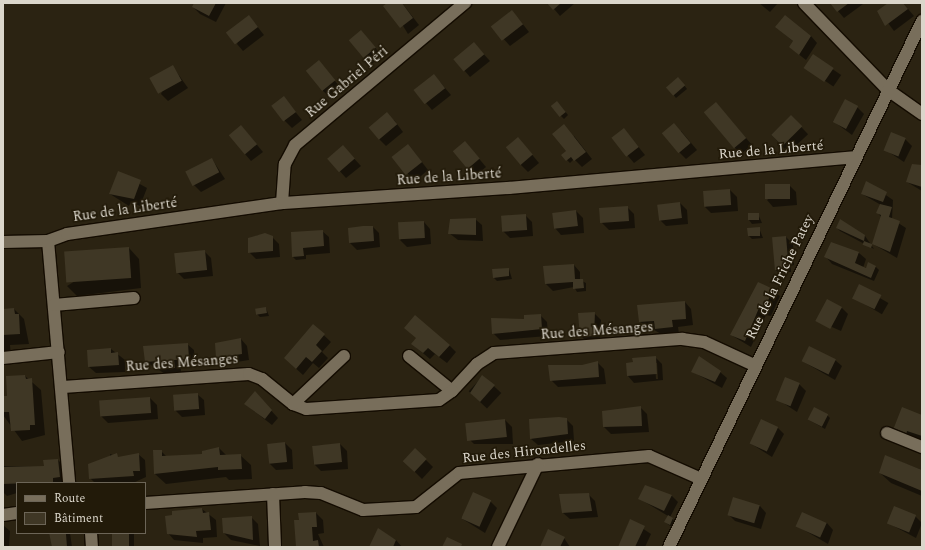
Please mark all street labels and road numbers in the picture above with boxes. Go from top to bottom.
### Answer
street label: Rue Gabriel Péri [302,43,392,121]
street label: Rue de la Liberté [718,137,824,163]
street label: Rue de la Liberté [396,165,502,189]
street label: Rue de la Liberté [72,194,178,226]
street label: Rue de la Friche Patey [742,212,818,342]
street label: Rue des Mésanges [540,319,654,343]
street label: Rue des Mésanges [125,351,239,375]
street label: Rue des Hirondelles [461,437,587,467]

